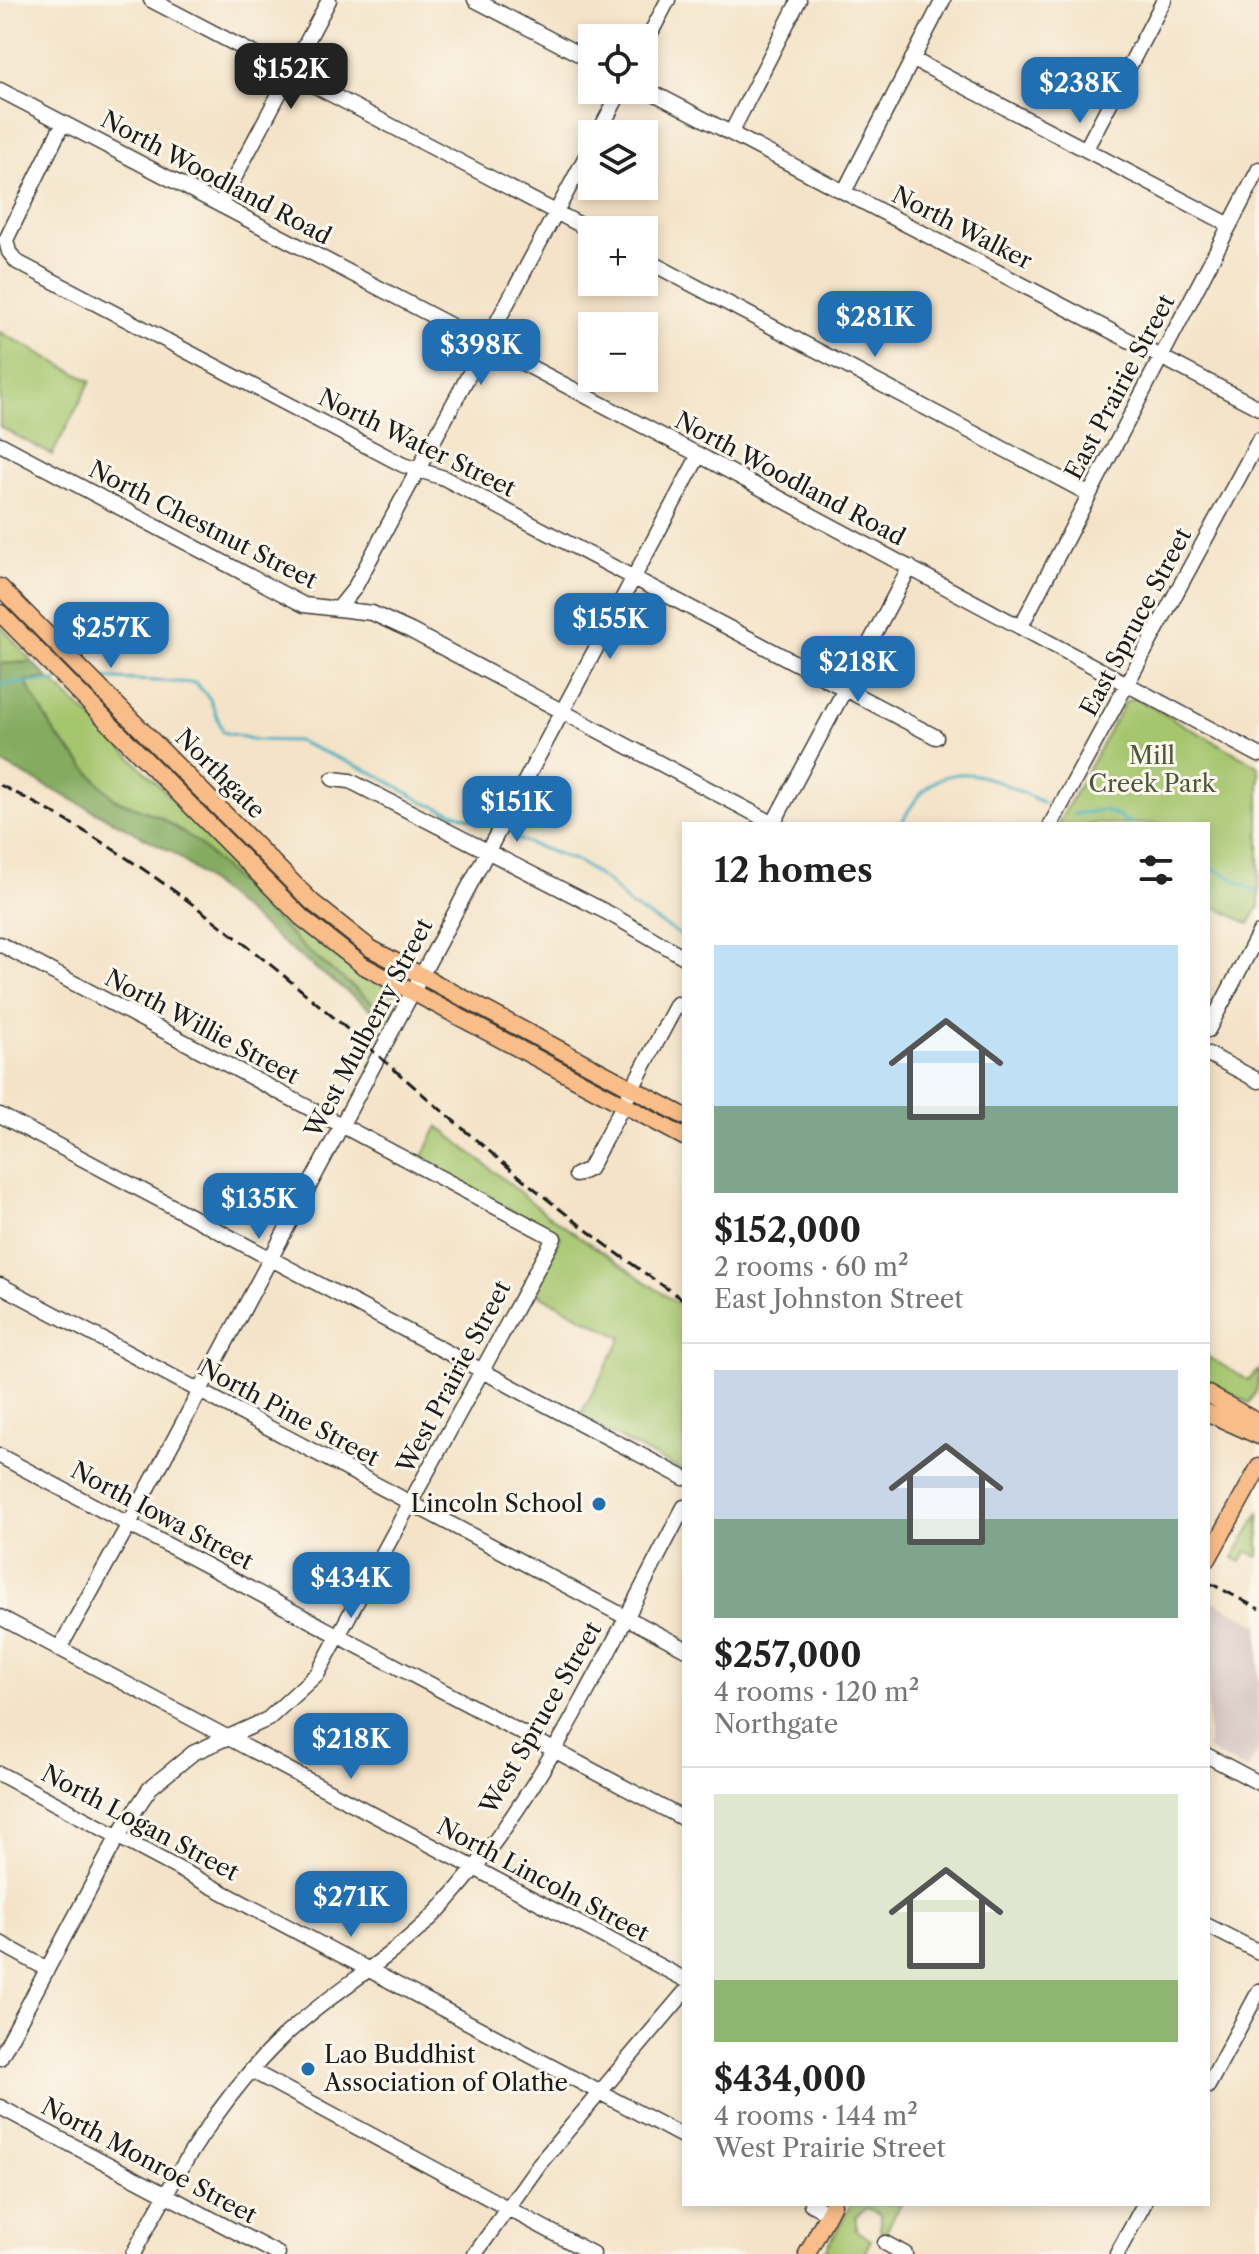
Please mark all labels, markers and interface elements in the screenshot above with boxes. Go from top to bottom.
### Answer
map controls [578,24,658,392]
button: locate [578,24,658,104]
pin: $152K [235,43,347,111]
text: $152K [253,53,329,85]
pin: $238K [1024,57,1136,125]
text: $238K [1039,67,1121,99]
street label: North Woodland Road [96,105,337,251]
button: layers [578,120,658,200]
street label: North Walker [887,180,1037,275]
button: + [578,216,658,296]
street label: East Prairie Street [1059,289,1181,484]
pin: $281K [819,291,931,359]
text: $281K [836,301,914,333]
button: − [578,312,658,392]
pin: $398K [425,319,537,387]
text: $398K [440,329,522,361]
street label: North Water Street [314,382,521,503]
street label: North Woodland Road [670,406,911,552]
street label: North Chestnut Street [84,454,323,595]
street label: East Spruce Street [1074,522,1198,721]
pin: $155K [554,593,666,661]
pin: $257K [55,602,167,670]
text: $155K [572,603,648,635]
text: $257K [72,612,150,644]
pin: $218K [802,636,914,704]
text: $218K [819,646,897,678]
street label: Northgate [170,723,271,824]
park label: Mill Creek Park [1088,741,1217,798]
pin: $151K [461,776,573,844]
text: $151K [480,786,554,818]
icon: filters [1134,848,1178,892]
text: 12 homes [714,849,873,891]
street label: West Mulberry Street [298,913,439,1143]
street label: North Willie Street [100,963,305,1090]
icon: home [874,997,1018,1141]
pin: $135K [203,1173,315,1241]
text: $135K [221,1183,297,1215]
text: $152,000 [714,1209,861,1251]
text: 2 rooms · 60 m² [714,1251,909,1283]
street label: West Prairie Street [390,1275,517,1479]
text: East Johnston Street [714,1283,963,1315]
street label: North Pine Street [194,1353,385,1473]
icon: home [874,1422,1018,1566]
street label: North Iowa Street [66,1455,259,1576]
place label: Lincoln School [411,1489,583,1518]
marker: Lincoln School [590,1495,608,1513]
pin: $434K [295,1552,407,1620]
text: $434K [311,1562,391,1594]
street label: West Spruce Street [473,1616,608,1820]
text: $257,000 [714,1634,862,1676]
text: 4 rooms · 120 m² [714,1676,919,1708]
text: Northgate [714,1708,838,1740]
pin: $218K [295,1713,407,1781]
text: $218K [312,1723,390,1755]
street label: North Logan Street [37,1758,244,1887]
street label: North Lincoln Street [432,1811,655,1948]
icon: home [874,1846,1018,1990]
pin: $271K [295,1871,407,1939]
text: $271K [313,1881,389,1913]
place label: Lao Buddhist Association of Olathe [323,2040,568,2097]
text: $434,000 [714,2058,866,2100]
marker: Lao Buddhist Association of Olathe [299,2060,317,2078]
street label: North Monroe Street [37,2091,262,2230]
text: 4 rooms · 144 m² [714,2100,918,2132]
text: West Prairie Street [714,2132,946,2164]

